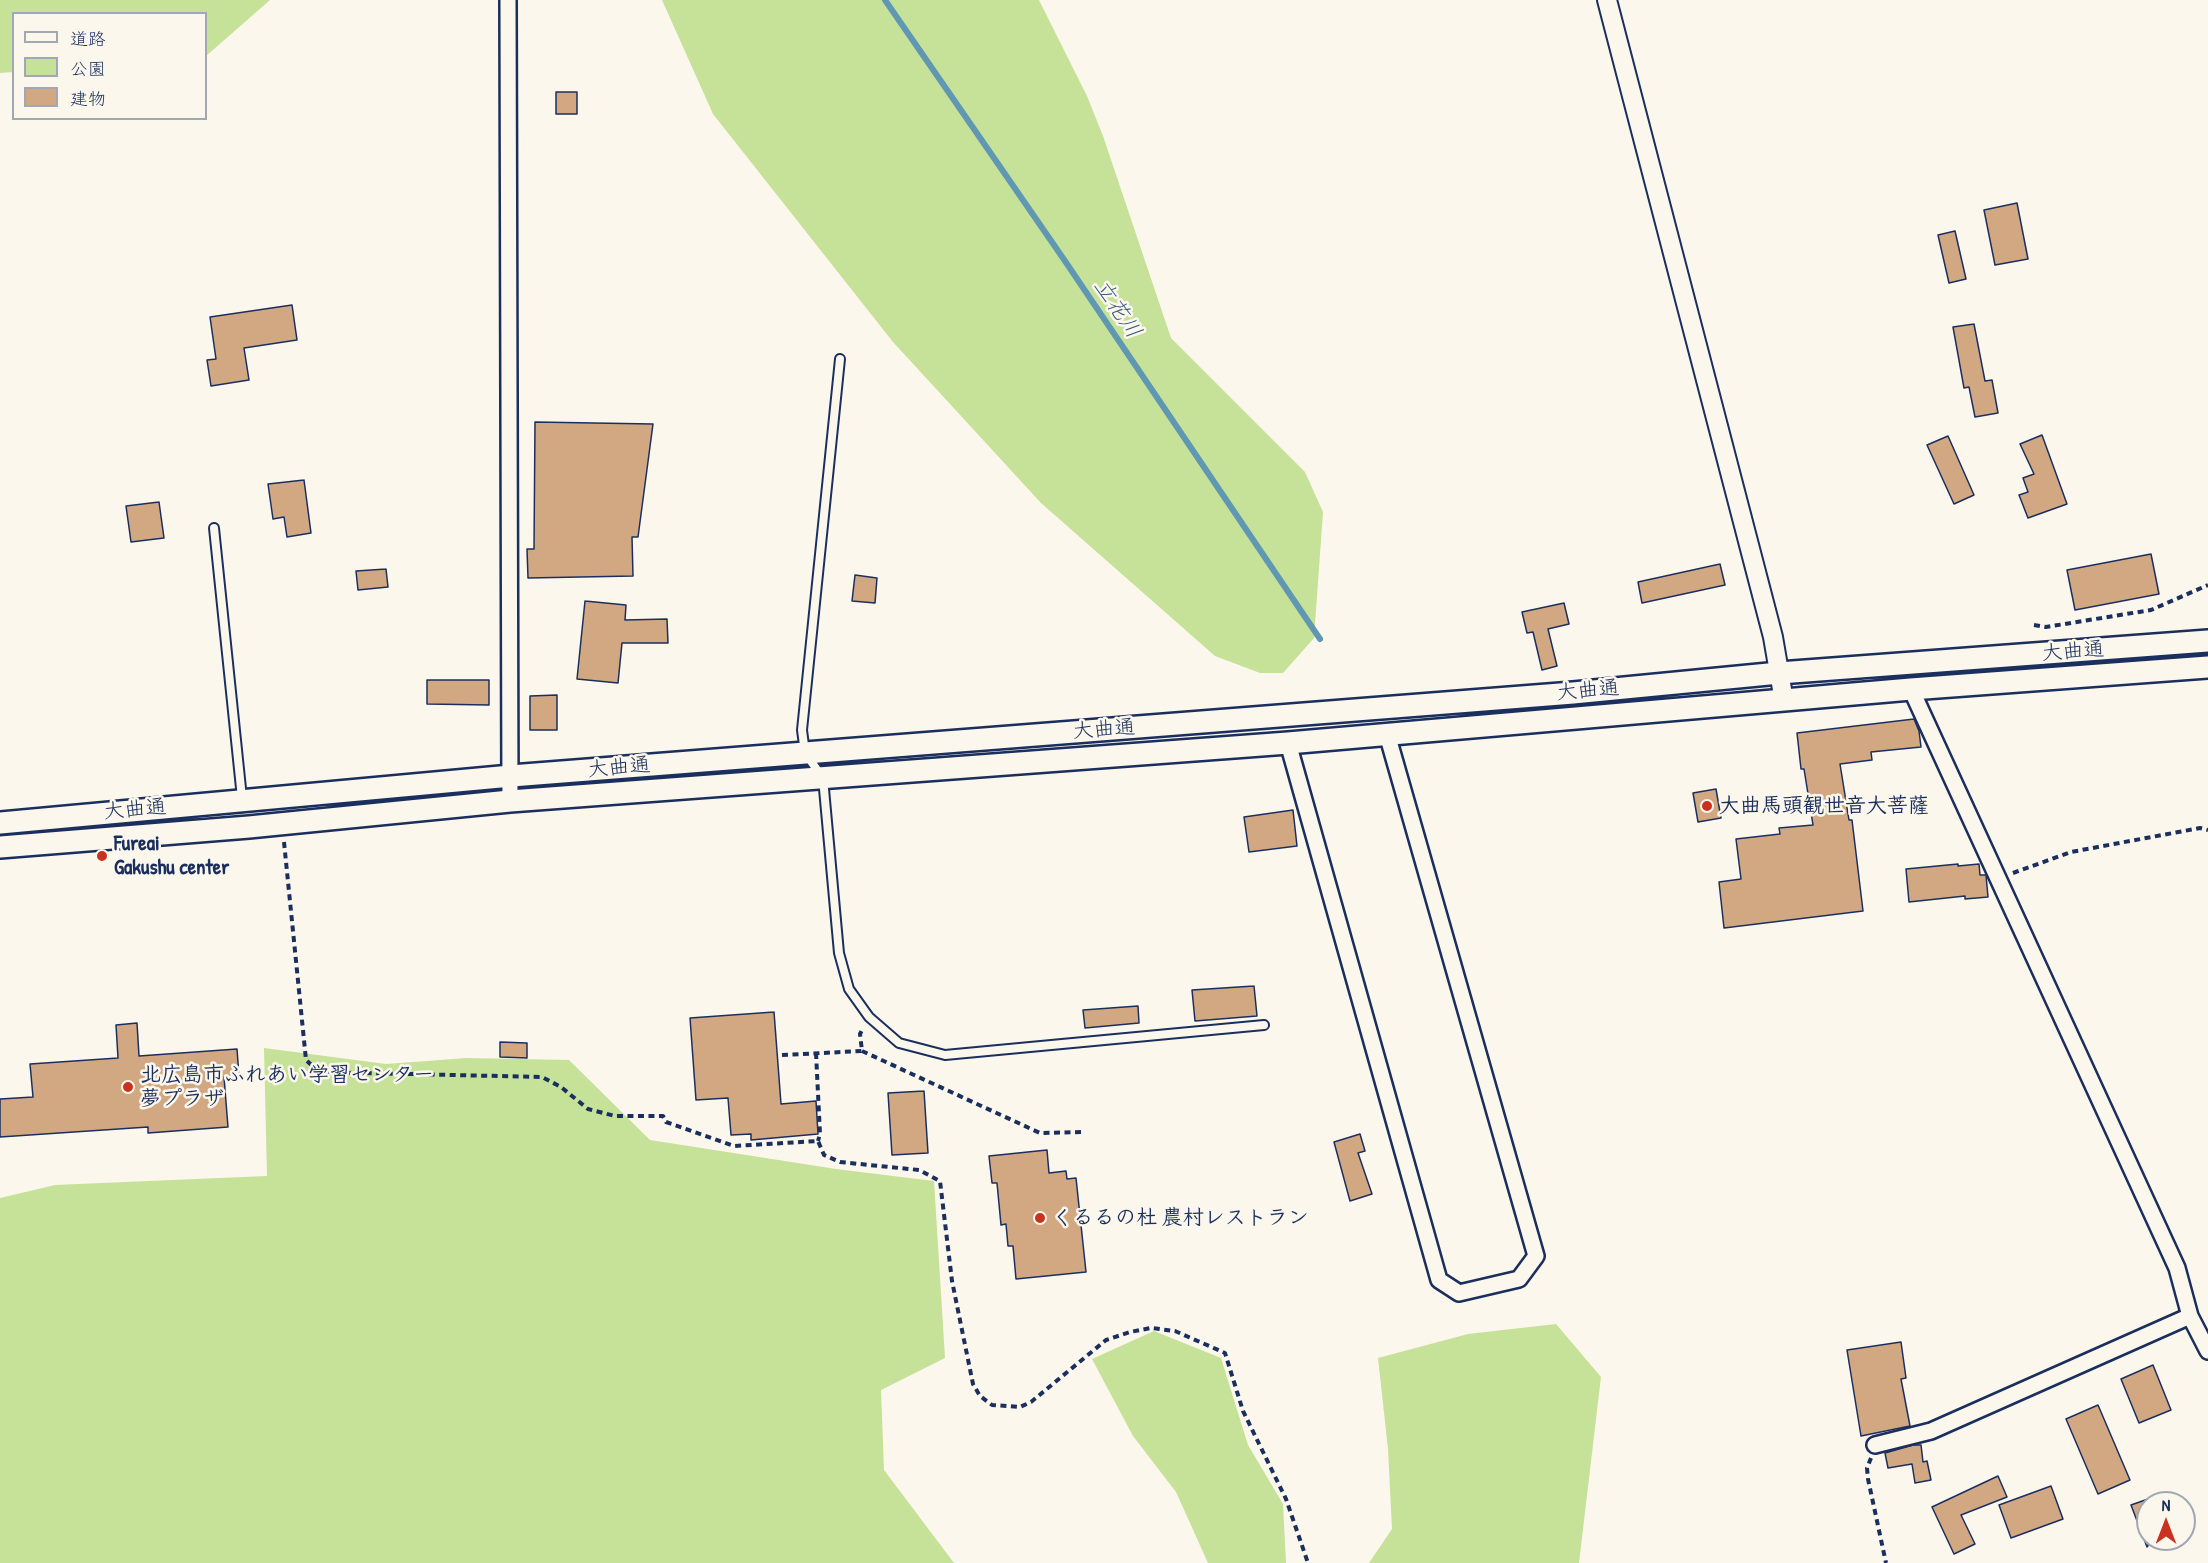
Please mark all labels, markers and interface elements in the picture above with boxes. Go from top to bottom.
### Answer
legend [12,12,207,120]
text: 道路 [70,26,106,51]
text: 公園 [70,56,106,81]
text: 建物 [70,86,106,111]
water label: 立花川 [1088,274,1146,344]
street label: 大曲通 [2041,637,2105,667]
street label: 大曲通 [1556,676,1620,706]
street label: 大曲通 [1072,715,1136,745]
street label: 大曲通 [587,753,651,783]
place label: 大曲馬頭観世音大菩薩 [1719,793,1929,819]
street label: 大曲通 [103,795,167,825]
marker: 大曲馬頭観世音大菩薩 [1700,799,1714,813]
place label: Fureai Gakushu center [114,831,229,881]
marker: Fureai Gakushu center [95,849,109,863]
place label: 北広島市ふれあい学習センター 夢プラザ [140,1062,434,1112]
marker: 北広島市ふれあい学習センター 夢プラザ [121,1080,135,1094]
place label: くるるの杜 農村レストラン [1052,1205,1309,1231]
marker: くるるの杜 農村レストラン [1033,1211,1047,1225]
north arrow [2136,1491,2196,1551]
text: N [2162,1494,2170,1516]

